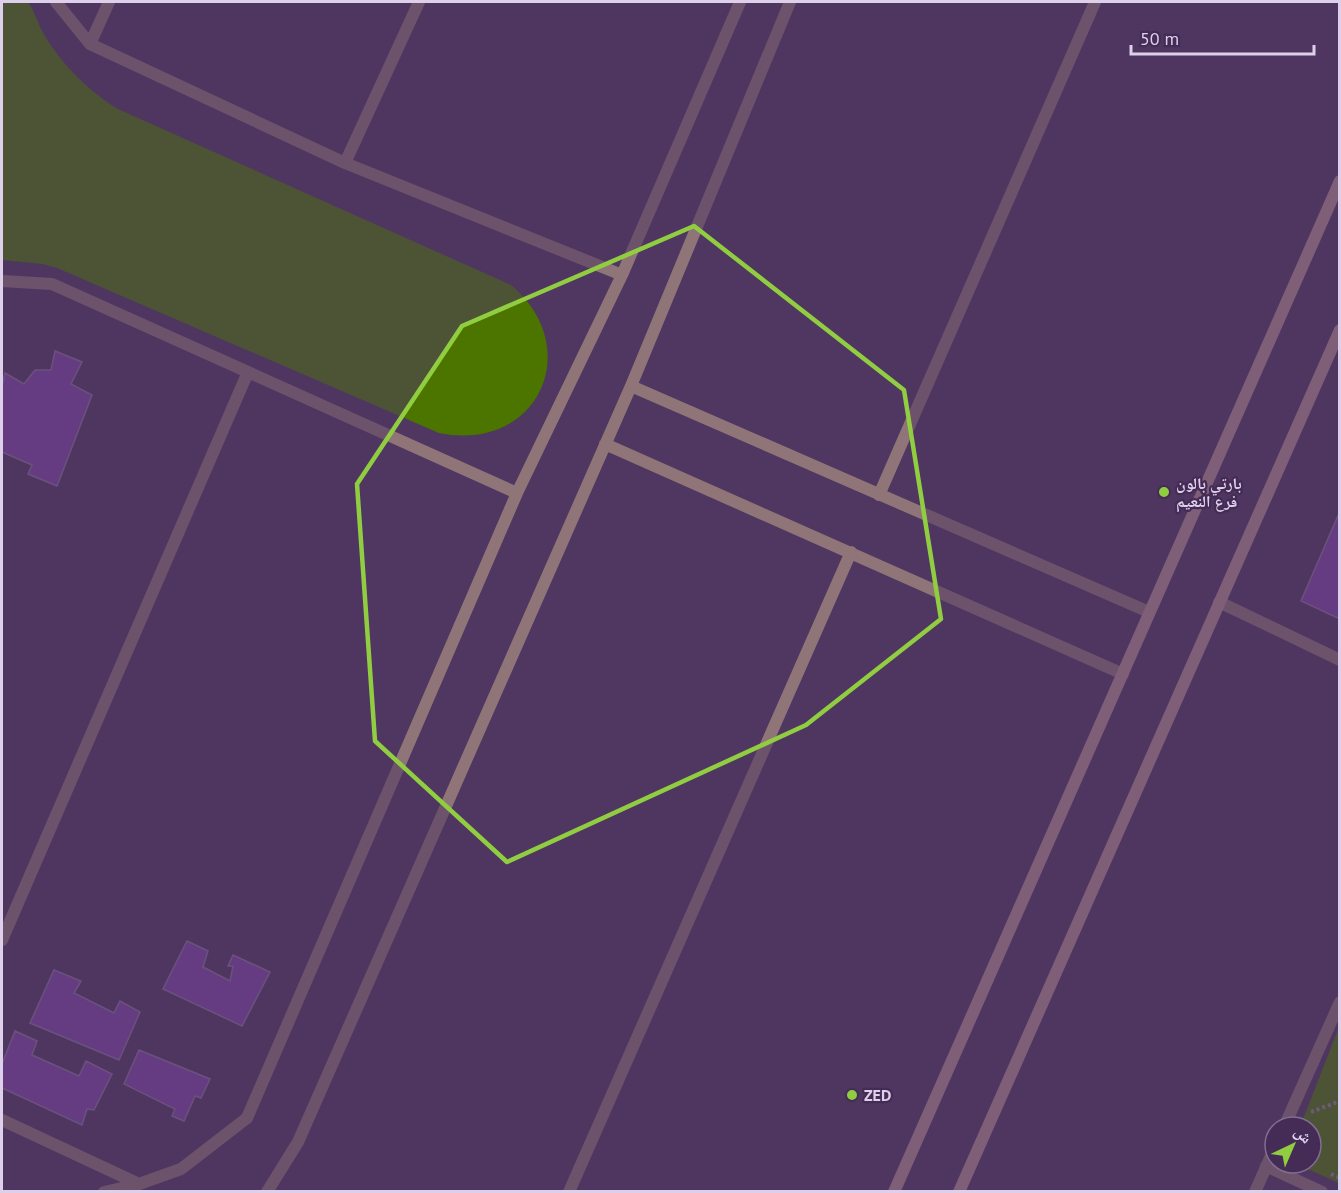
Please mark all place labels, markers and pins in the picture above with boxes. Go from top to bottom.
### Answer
place label: بارتي بالون فرع النعيم [1176,473,1242,513]
marker: بارتي بالون فرع النعيم [1157,485,1171,499]
place label: ZED [864,1085,891,1105]
marker: ZED [845,1088,859,1102]

